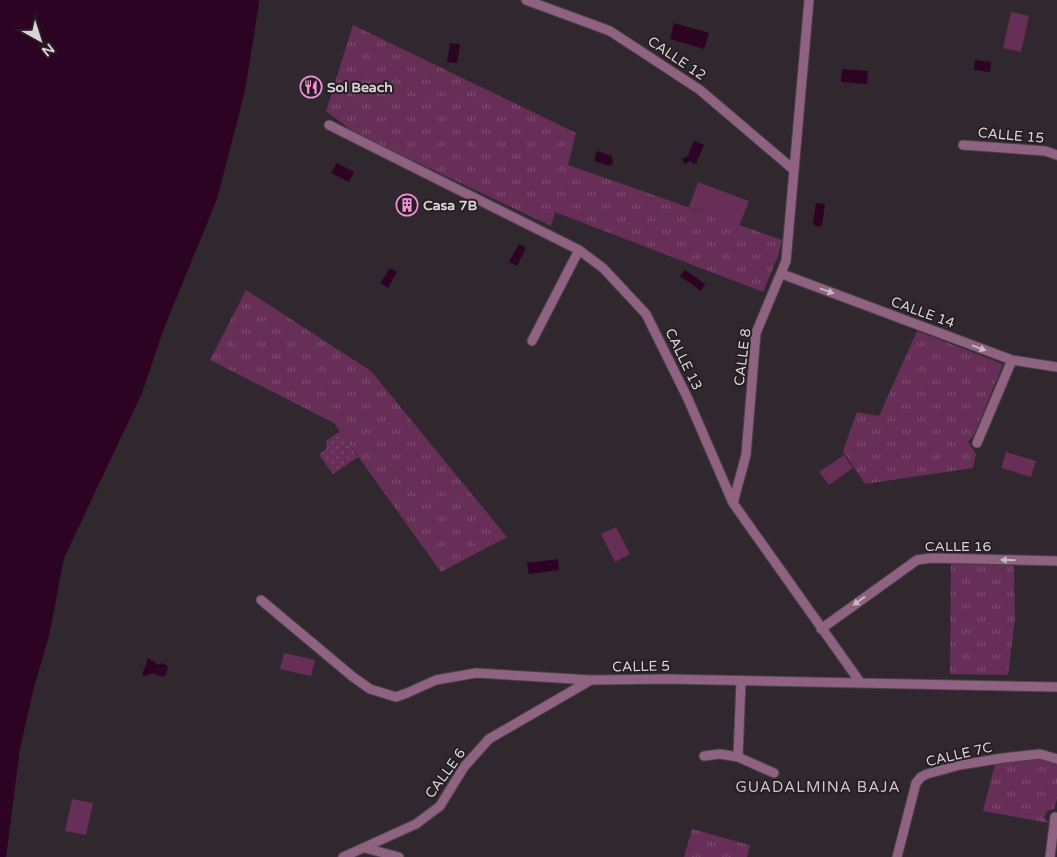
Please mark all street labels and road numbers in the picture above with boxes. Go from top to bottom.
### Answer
street label: CALLE 12 [644,33,709,84]
street label: CALLE 15 [977,124,1045,147]
street label: CALLE 14 [889,293,957,332]
street label: CALLE 13 [661,326,706,393]
street label: CALLE 8 [731,327,754,387]
street label: CALLE 16 [925,538,991,555]
street label: CALLE 5 [612,657,670,676]
street label: CALLE 7C [924,739,994,770]
street label: CALLE 6 [422,745,469,802]

